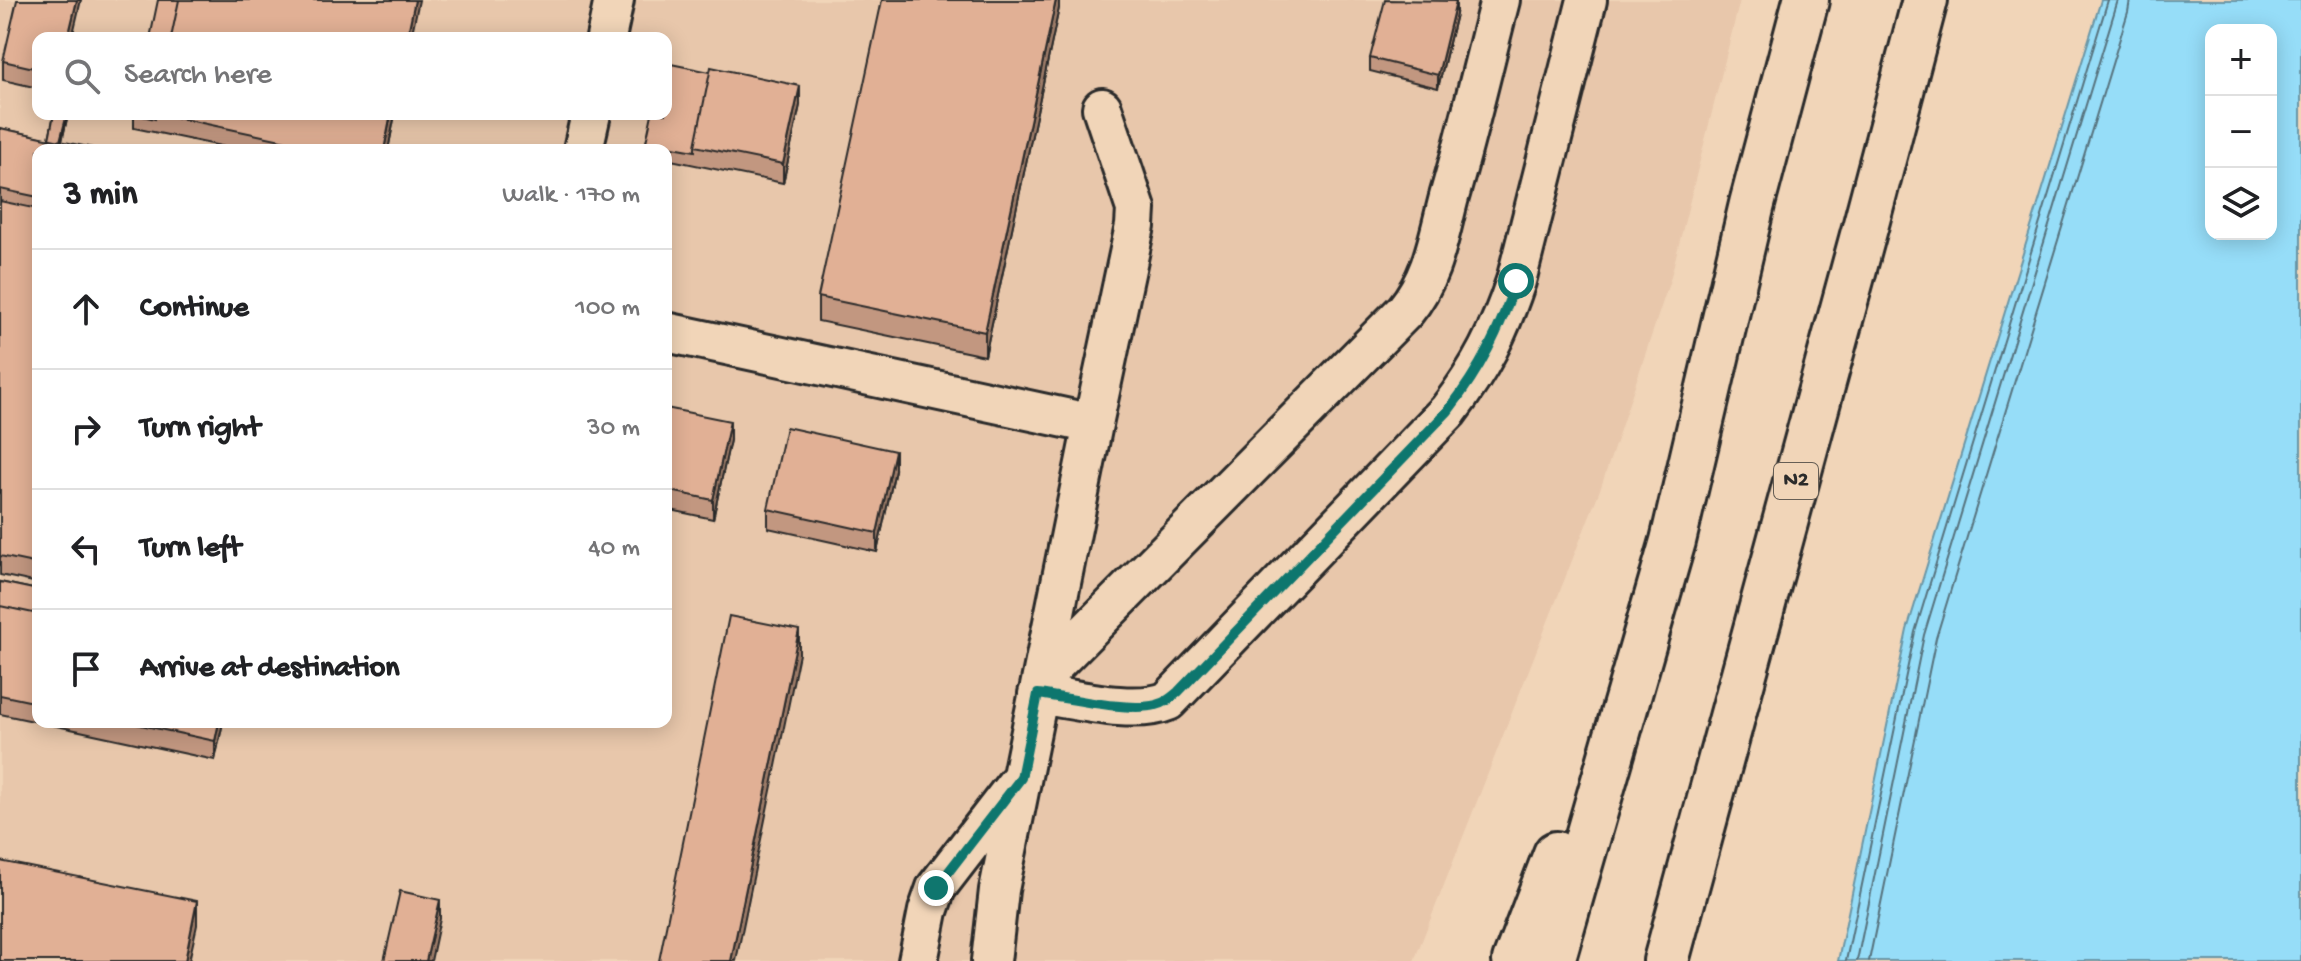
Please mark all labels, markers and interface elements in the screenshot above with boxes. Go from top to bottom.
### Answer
map controls [2205,24,2277,240]
button: + [2205,24,2277,96]
search box [32,32,672,120]
icon: search [60,54,104,98]
text: Search here [124,59,272,94]
button: − [2205,96,2277,168]
button: layers [2205,168,2277,240]
text: 3 min [64,176,137,216]
text: Walk · 170 m [502,181,640,212]
route start [1498,263,1534,299]
icon: ahead [64,287,108,331]
text: Continue [140,292,249,327]
text: 100 m [575,294,640,325]
icon: right [64,407,108,451]
text: Turn right [140,412,260,447]
text: 30 m [587,414,640,445]
road number: N2 [1774,463,1818,499]
icon: left [64,527,108,571]
text: Turn left [140,532,241,567]
text: 40 m [588,534,640,565]
icon: arrive [64,647,108,691]
text: Arrive at destination [140,652,400,687]
route end [918,870,954,906]

